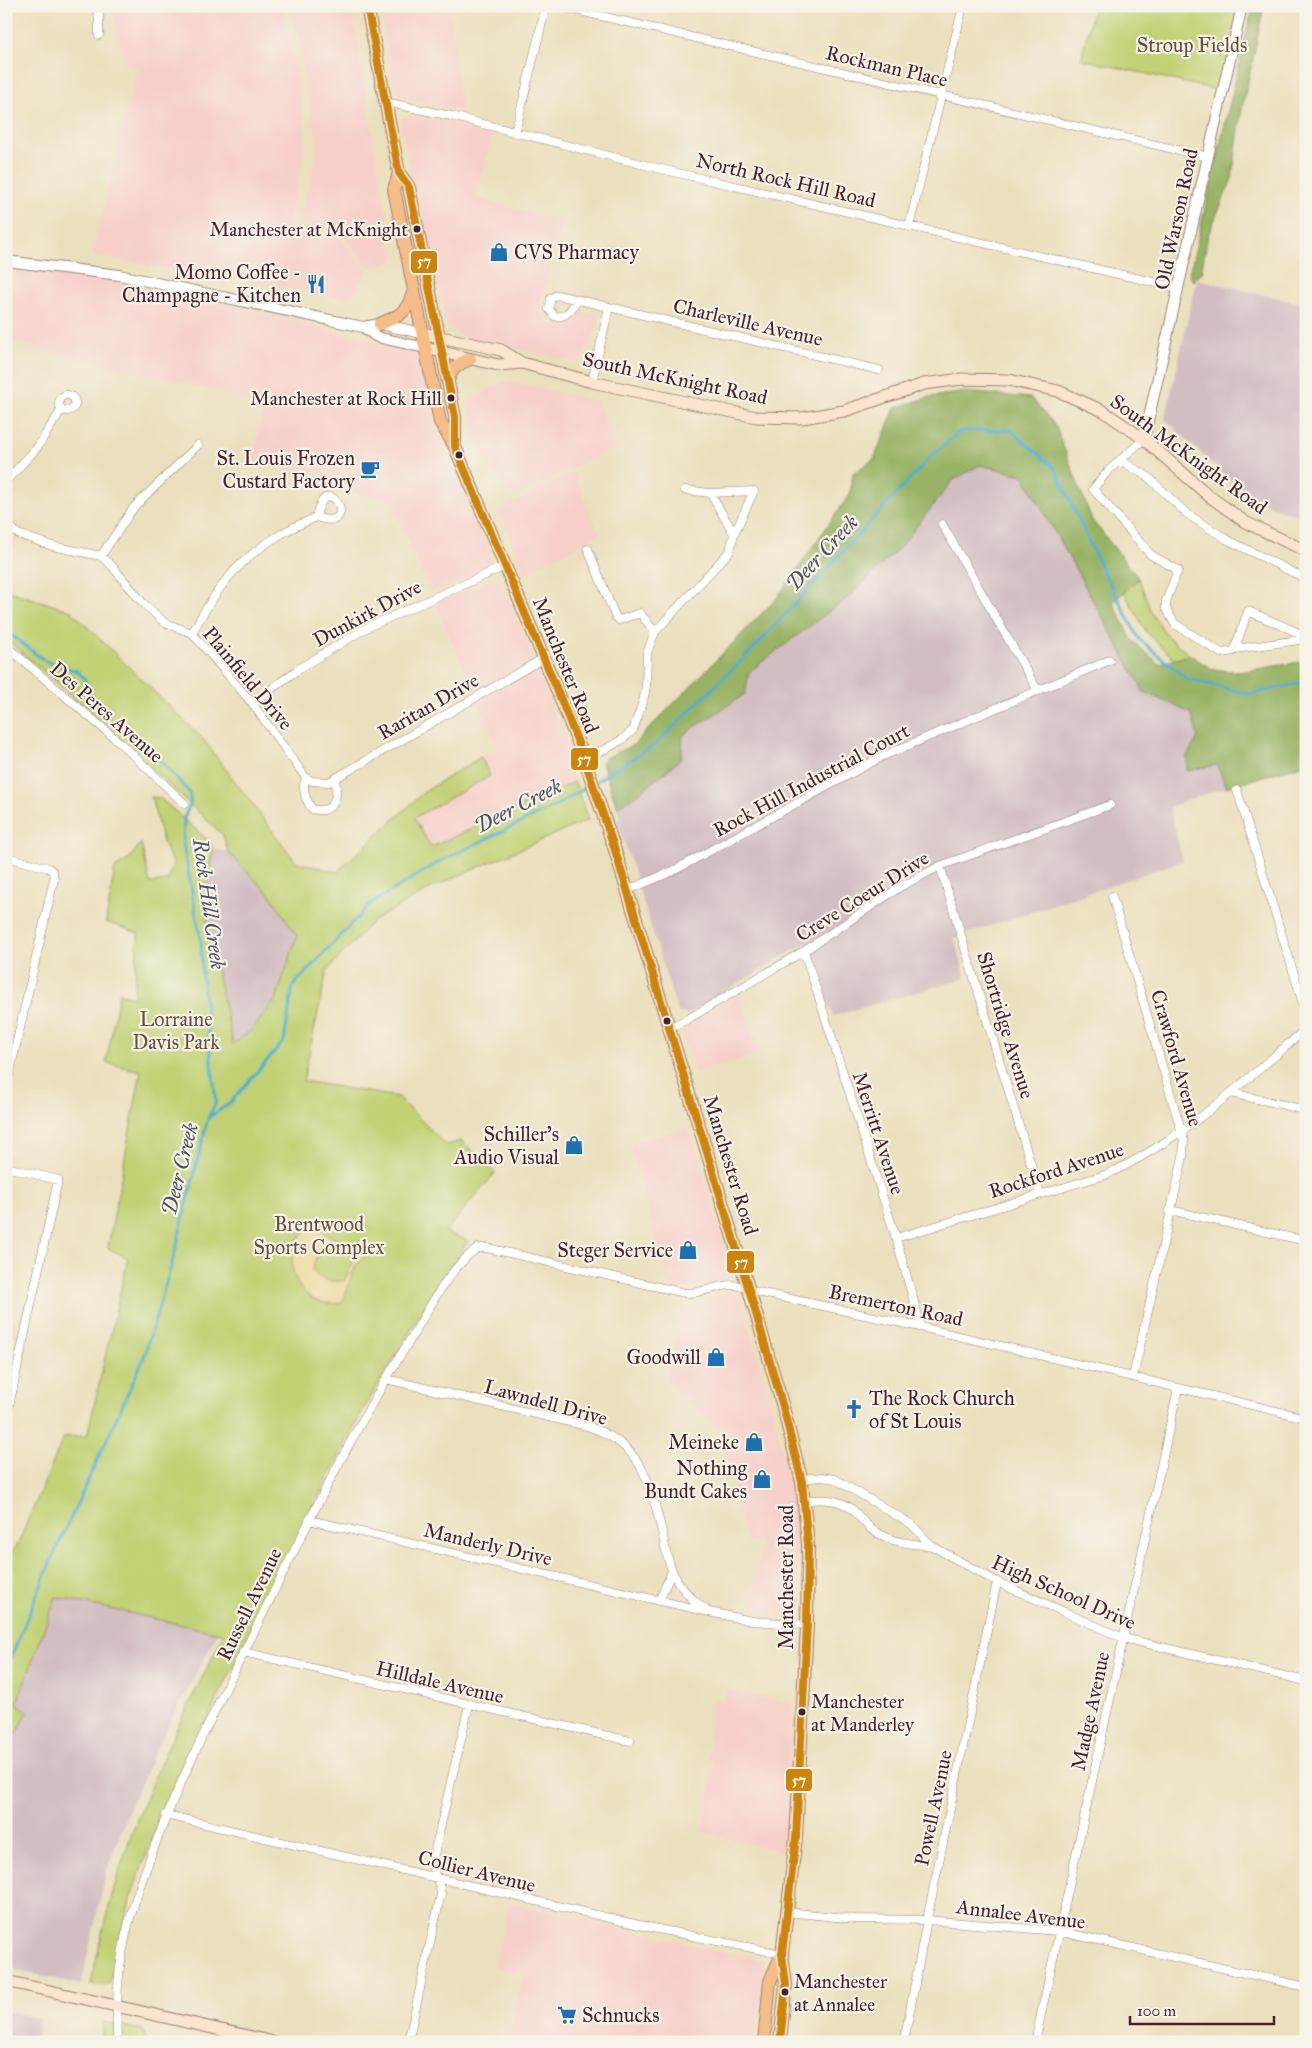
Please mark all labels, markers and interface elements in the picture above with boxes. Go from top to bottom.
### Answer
park label: Stroup Fields [1137,33,1247,57]
street label: Rockman Place [824,40,950,92]
street label: Old Warson Road [1149,146,1203,292]
street label: North Rock Hill Road [694,148,878,212]
place label: Manchester at McKnight [210,218,408,242]
marker: Manchester at McKnight [412,224,422,234]
place label: CVS Pharmacy [514,240,640,264]
shop icon: CVS Pharmacy [488,241,510,263]
line badge: 57 [410,250,438,274]
text: 57 [417,253,432,270]
place label: Momo Coffee - Champagne - Kitchen [122,260,301,308]
restaurant icon: Momo Coffee - Champagne - Kitchen [305,273,327,295]
street label: Charleville Avenue [671,293,825,351]
street label: South McKnight Road [580,347,770,410]
place label: Manchester at Rock Hill [250,387,443,410]
street label: South McKnight Road [1105,389,1272,520]
marker: Manchester at Rock Hill [446,393,456,403]
place label: St. Louis Frozen Custard Factory [217,446,356,493]
unlabelled marker [454,450,464,460]
cafe icon: St. Louis Frozen Custard Factory [359,458,381,480]
water label: Deer Creek [780,509,864,596]
street label: Dunkirk Drive [309,574,425,652]
street label: Manchester Road [528,593,604,737]
street label: Plainfield Drive [198,621,298,735]
street label: Des Peres Avenue [45,656,169,768]
street label: Raritan Drive [373,668,483,744]
street label: Rock Hill Industrial Court [709,718,913,842]
line badge: 57 [570,747,599,771]
text: 57 [577,751,592,768]
water label: Deer Creek [470,773,567,839]
water label: Rock Hill Creek [187,836,231,972]
street label: Creve Coeur Drive [791,846,933,946]
street label: Shortridge Avenue [971,949,1040,1102]
street label: Crawford Avenue [1146,987,1208,1129]
park label: Lorraine Davis Park [133,1007,220,1054]
unlabelled marker [662,1016,672,1026]
street label: Merritt Avenue [848,1069,910,1197]
street label: Manchester Road [698,1092,764,1238]
water label: Deer Creek [156,1119,204,1218]
place label: Schiller's Audio Visual [453,1122,560,1169]
shop icon: Schiller's Audio Visual [563,1134,585,1156]
street label: Rockford Avenue [986,1137,1126,1203]
park label: Brentwood Sports Complex [254,1212,385,1259]
place label: Steger Service [557,1238,673,1263]
shop icon: Steger Service [677,1239,699,1261]
line badge: 57 [726,1250,755,1274]
text: 57 [734,1254,749,1271]
street label: Bremerton Road [827,1279,965,1331]
place label: Goodwill [627,1345,702,1369]
shop icon: Goodwill [705,1346,727,1368]
street label: Lawndell Drive [482,1374,610,1430]
place label: The Rock Church of St Louis [869,1386,1015,1433]
church icon: The Rock Church of St Louis [843,1398,865,1420]
place label: Meineke [668,1430,739,1454]
shop icon: Meineke [743,1431,765,1453]
place label: Nothing Bundt Cakes [644,1456,748,1503]
shop icon: Nothing Bundt Cakes [751,1468,773,1490]
street label: Manchester Road [774,1505,798,1649]
street label: Manderly Drive [422,1518,554,1570]
street label: Russell Avenue [211,1544,287,1664]
street label: High School Drive [988,1550,1140,1635]
street label: Madge Avenue [1066,1649,1115,1773]
street label: Hilldale Avenue [374,1656,506,1708]
place label: Manchester at Manderley [811,1690,915,1736]
marker: Manchester at Manderley [797,1707,807,1717]
street label: Powell Avenue [909,1748,957,1868]
line badge: 57 [785,1768,813,1792]
text: 57 [792,1772,807,1789]
street label: Collier Avenue [416,1845,538,1897]
street label: Annalee Avenue [954,1894,1087,1934]
place label: Manchester at Annalee [794,1970,888,2016]
marker: Manchester at Annalee [780,1987,790,1997]
scale bar [1130,1993,1273,2025]
text: 100 m [1137,2002,1177,2020]
place label: Schnucks [582,2003,659,2027]
supermarket icon: Schnucks [556,2004,578,2026]

